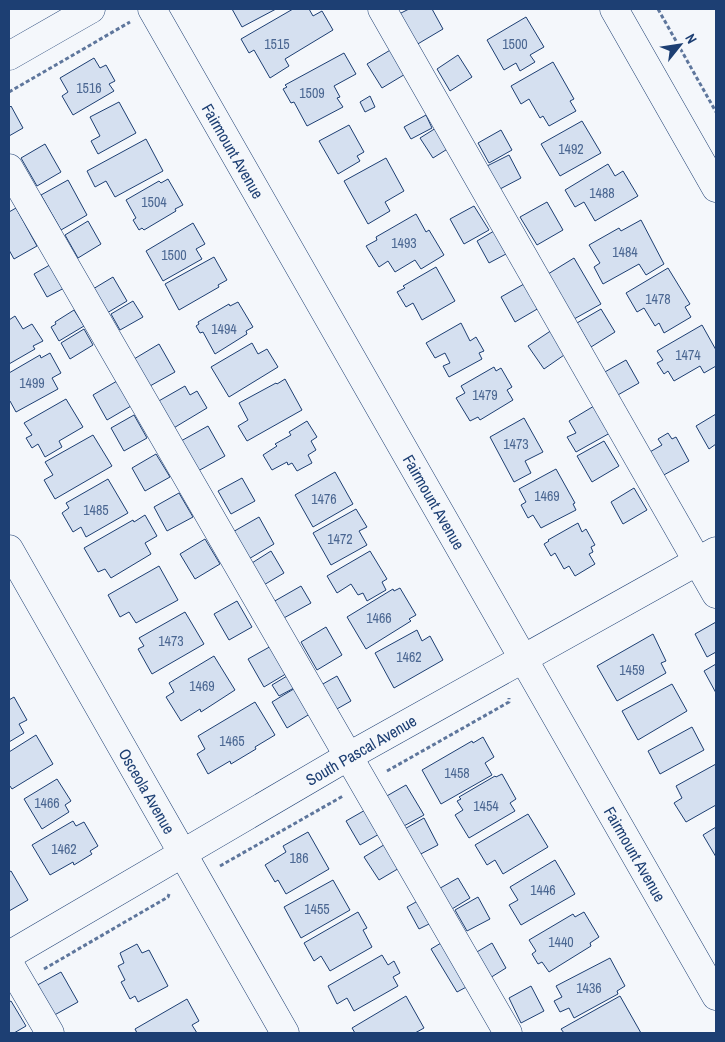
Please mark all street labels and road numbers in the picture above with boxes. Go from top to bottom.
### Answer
street label: Fairmount Avenue [197,99,269,203]
street label: Fairmount Avenue [398,450,470,554]
street label: South Pascal Avenue [302,709,420,791]
street label: Osceola Avenue [114,744,180,838]
street label: Fairmount Avenue [599,802,671,906]

